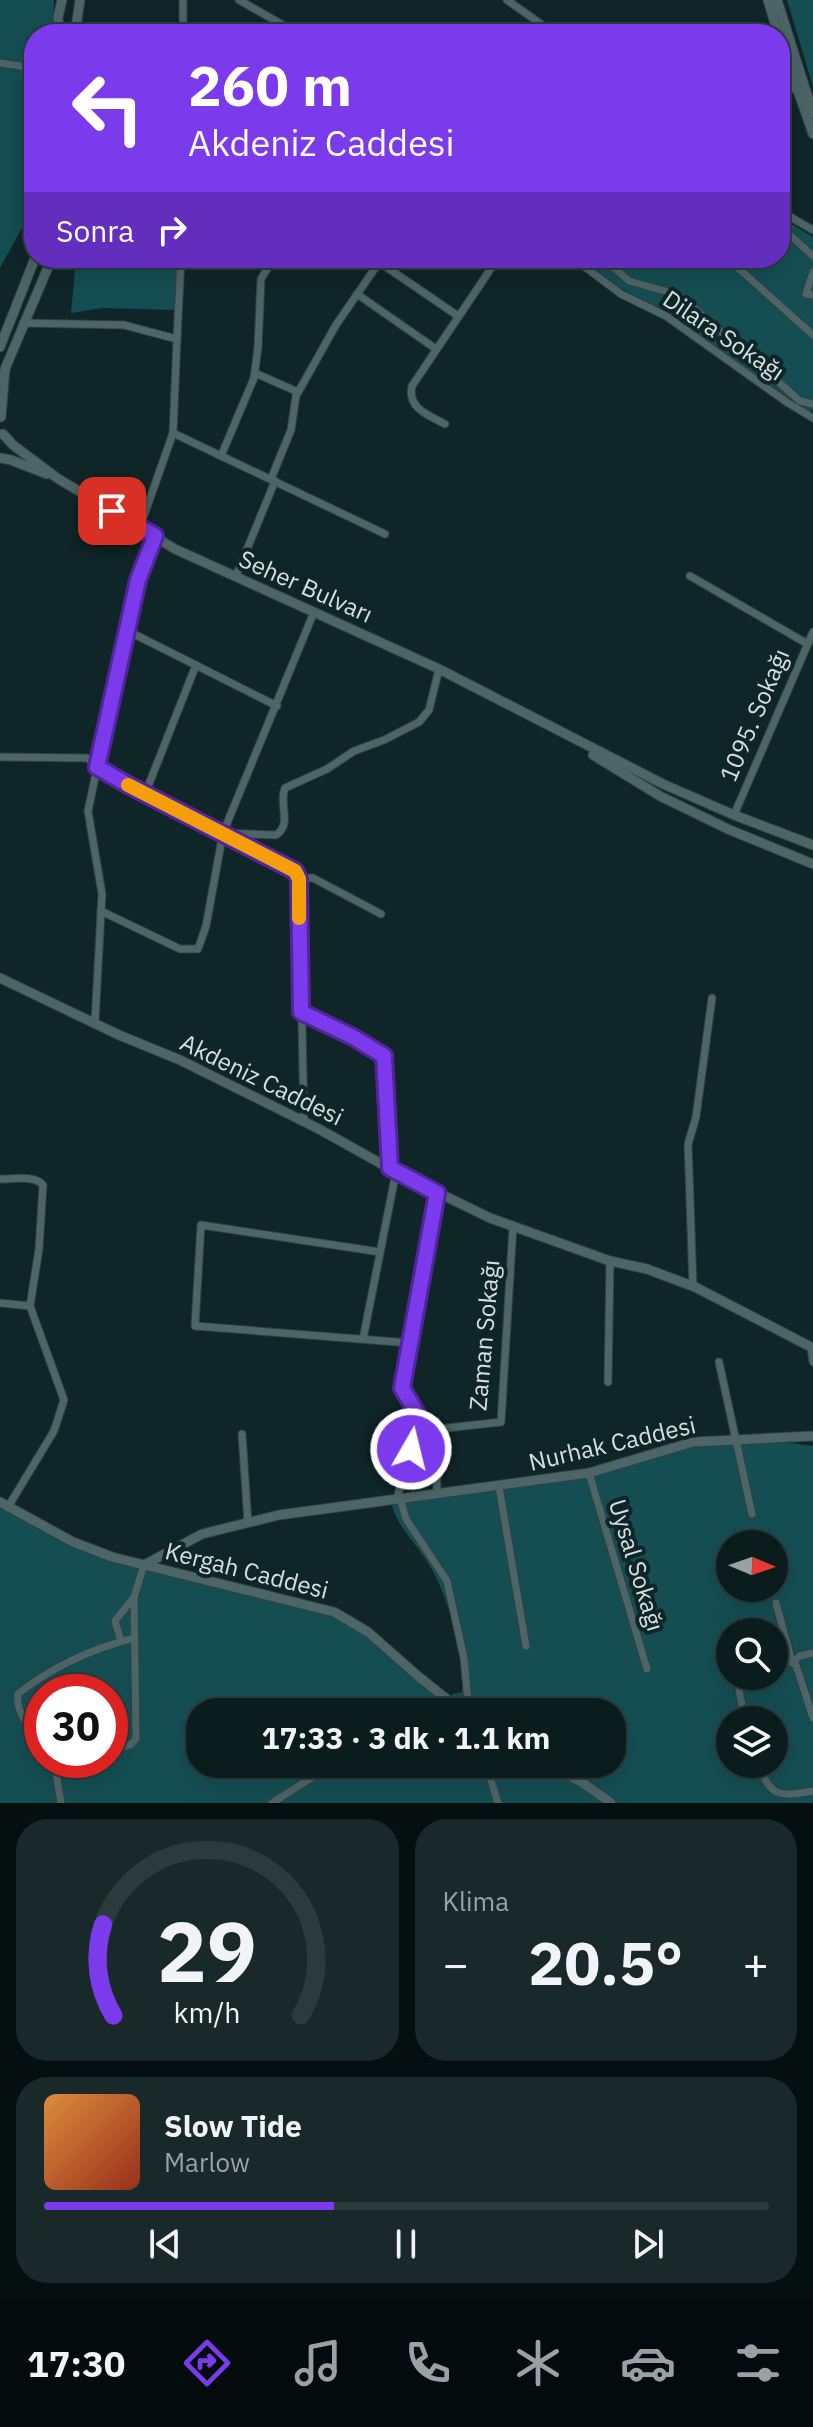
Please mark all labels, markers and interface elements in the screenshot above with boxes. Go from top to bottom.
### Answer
text: 260 m [188,49,352,121]
icon: left [56,56,160,160]
text: Akdeniz Caddesi [188,119,454,166]
icon: right [150,208,194,252]
text: Sonra [56,211,134,250]
street label: Dilara Sokağı [657,283,791,387]
pin [78,477,146,545]
icon: arrive [90,489,134,533]
street label: Seher Bulvarı [234,542,378,630]
street label: 1095. Sokağı [712,644,796,786]
street label: Akdeniz Caddesi [175,1026,349,1132]
street label: Zaman Sokağı [461,1258,507,1412]
position arrow [369,1407,453,1491]
street label: Nurhak Caddesi [525,1408,699,1478]
street label: Uysal Sokağı [602,1495,672,1635]
north arrow [716,1530,788,1602]
map controls [716,1530,788,1778]
street label: Kergah Caddesi [162,1534,332,1606]
button: search [716,1618,788,1690]
speed limit sign: 30 [24,1674,128,1778]
button: layers [716,1706,788,1778]
text: 17:33 · 3 dk · 1.1 km [262,1718,550,1757]
text: Klima [443,1884,509,1918]
text: 29 [157,1897,257,2005]
text: 20.5° [528,1923,683,2002]
text: − [443,1935,469,1992]
text: + [743,1935,769,1992]
text: km/h [174,1994,241,2031]
text: Slow Tide [164,2106,302,2145]
text: Marlow [164,2145,250,2179]
icon: previous [143,2222,187,2266]
icon: pause [384,2222,428,2266]
icon: next [626,2222,670,2266]
icon: directions [179,2335,235,2391]
icon: music [290,2335,346,2391]
icon: phone [400,2335,456,2391]
icon: climate [510,2335,566,2391]
icon: car [620,2335,676,2391]
icon: filters [730,2335,786,2391]
text: 17:30 [27,2340,125,2387]

